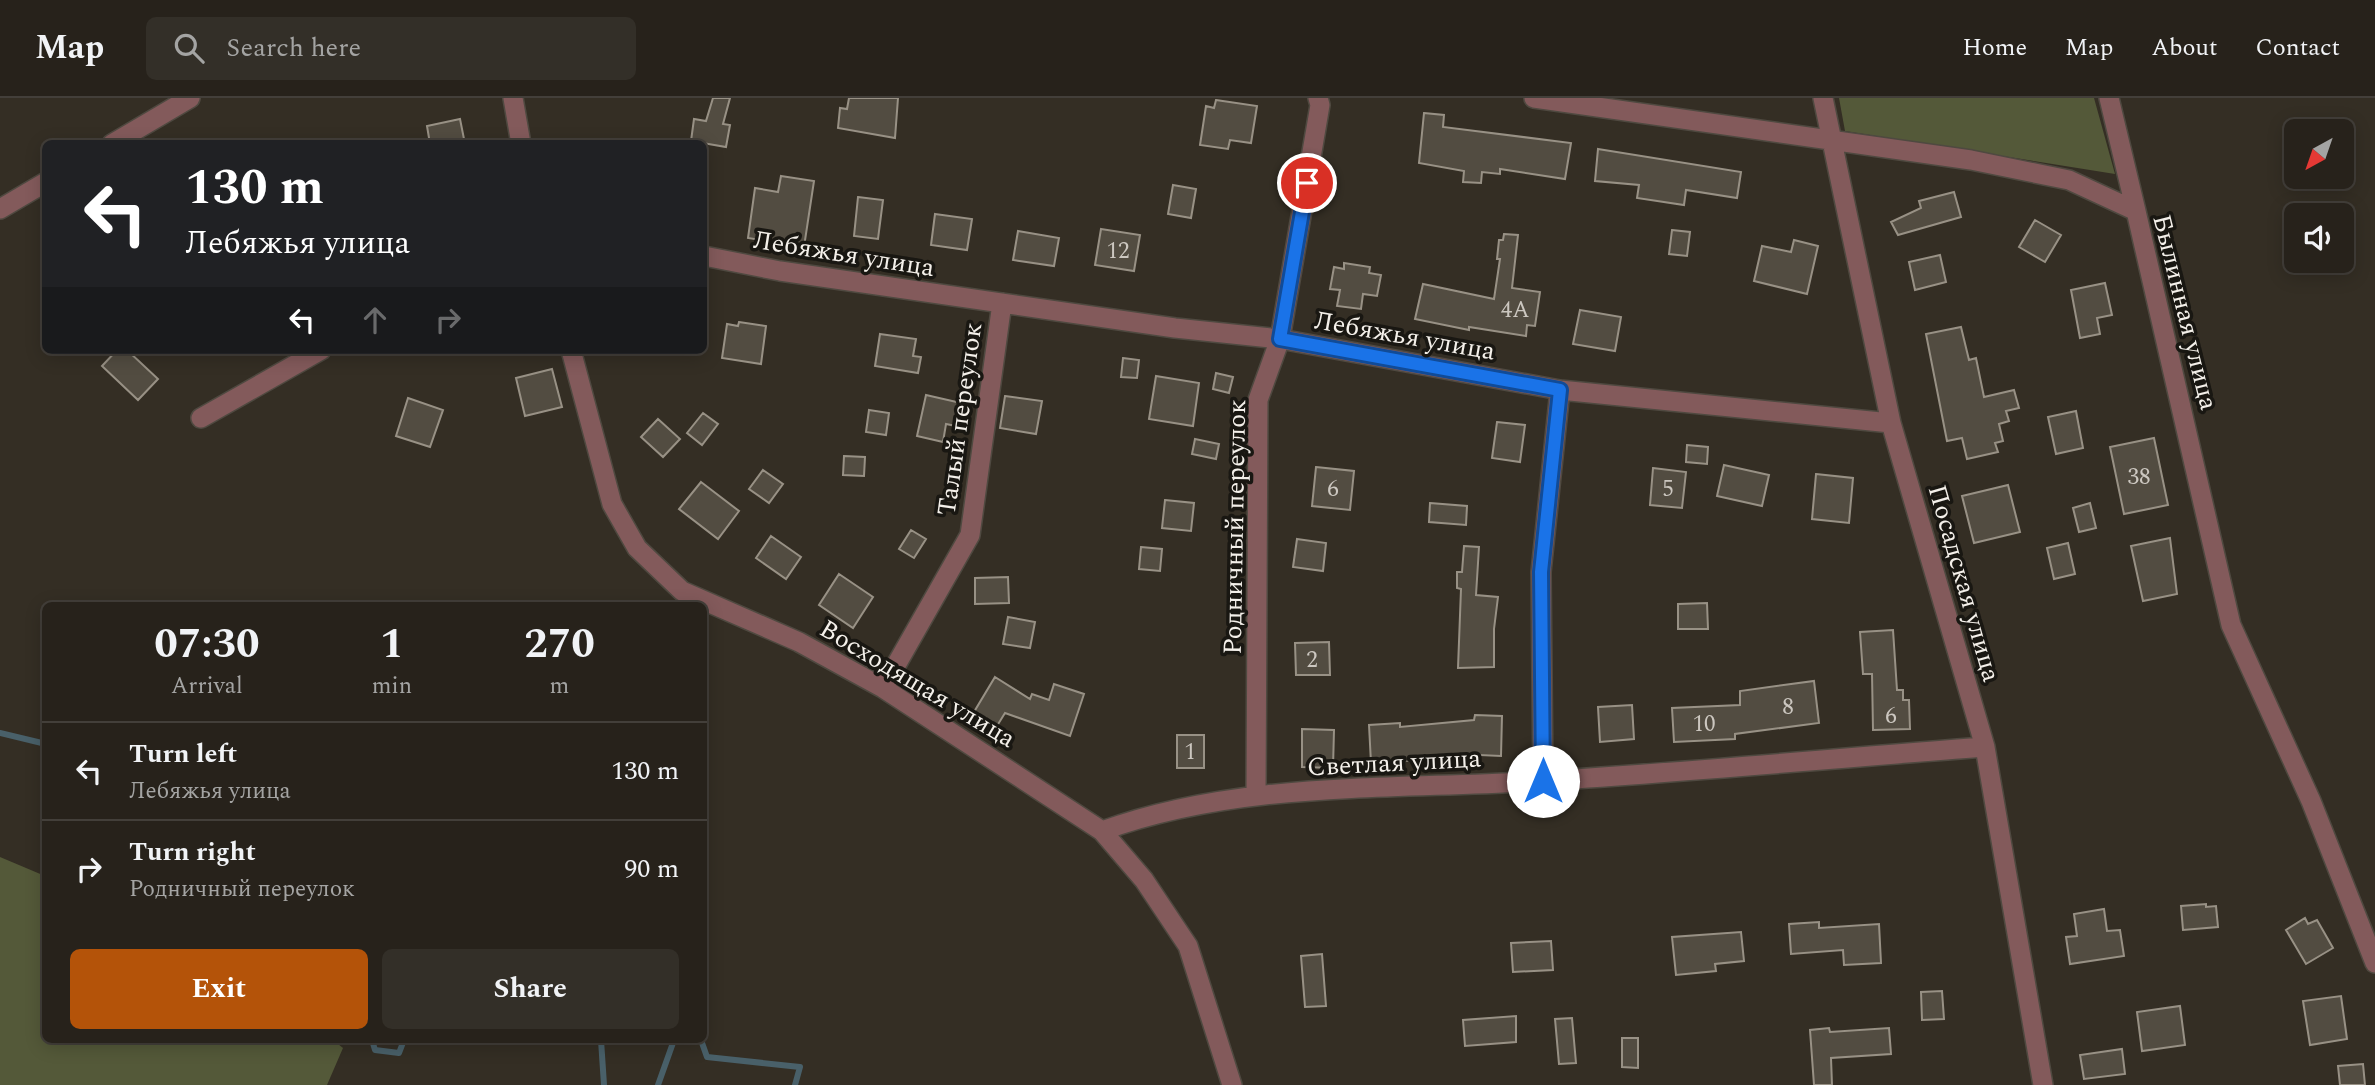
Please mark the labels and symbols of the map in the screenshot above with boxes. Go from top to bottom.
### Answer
north arrow [2284,119,2354,189]
pin [1277,153,1337,213]
street label: Былинная улица [2141,210,2229,414]
street label: Лебяжья улица [750,220,938,288]
house number: 12 [1107,234,1130,269]
house number: 4А [1501,293,1529,328]
street label: Лебяжья улица [1311,300,1499,372]
street label: Талый переулок [927,320,993,518]
street label: Родничный переулок [1213,399,1257,655]
house number: 38 [2128,460,2151,495]
house number: 6 [1327,472,1339,507]
house number: 5 [1662,472,1674,507]
street label: Посадская улица [1917,480,2011,687]
street label: Восходящая улица [812,609,1024,759]
house number: 2 [1306,643,1318,678]
house number: 8 [1782,690,1794,725]
house number: 6 [1885,699,1897,734]
house number: 10 [1693,707,1716,742]
house number: 1 [1184,735,1196,770]
street label: Светлая улица [1306,738,1482,788]
position arrow [1506,744,1580,818]

